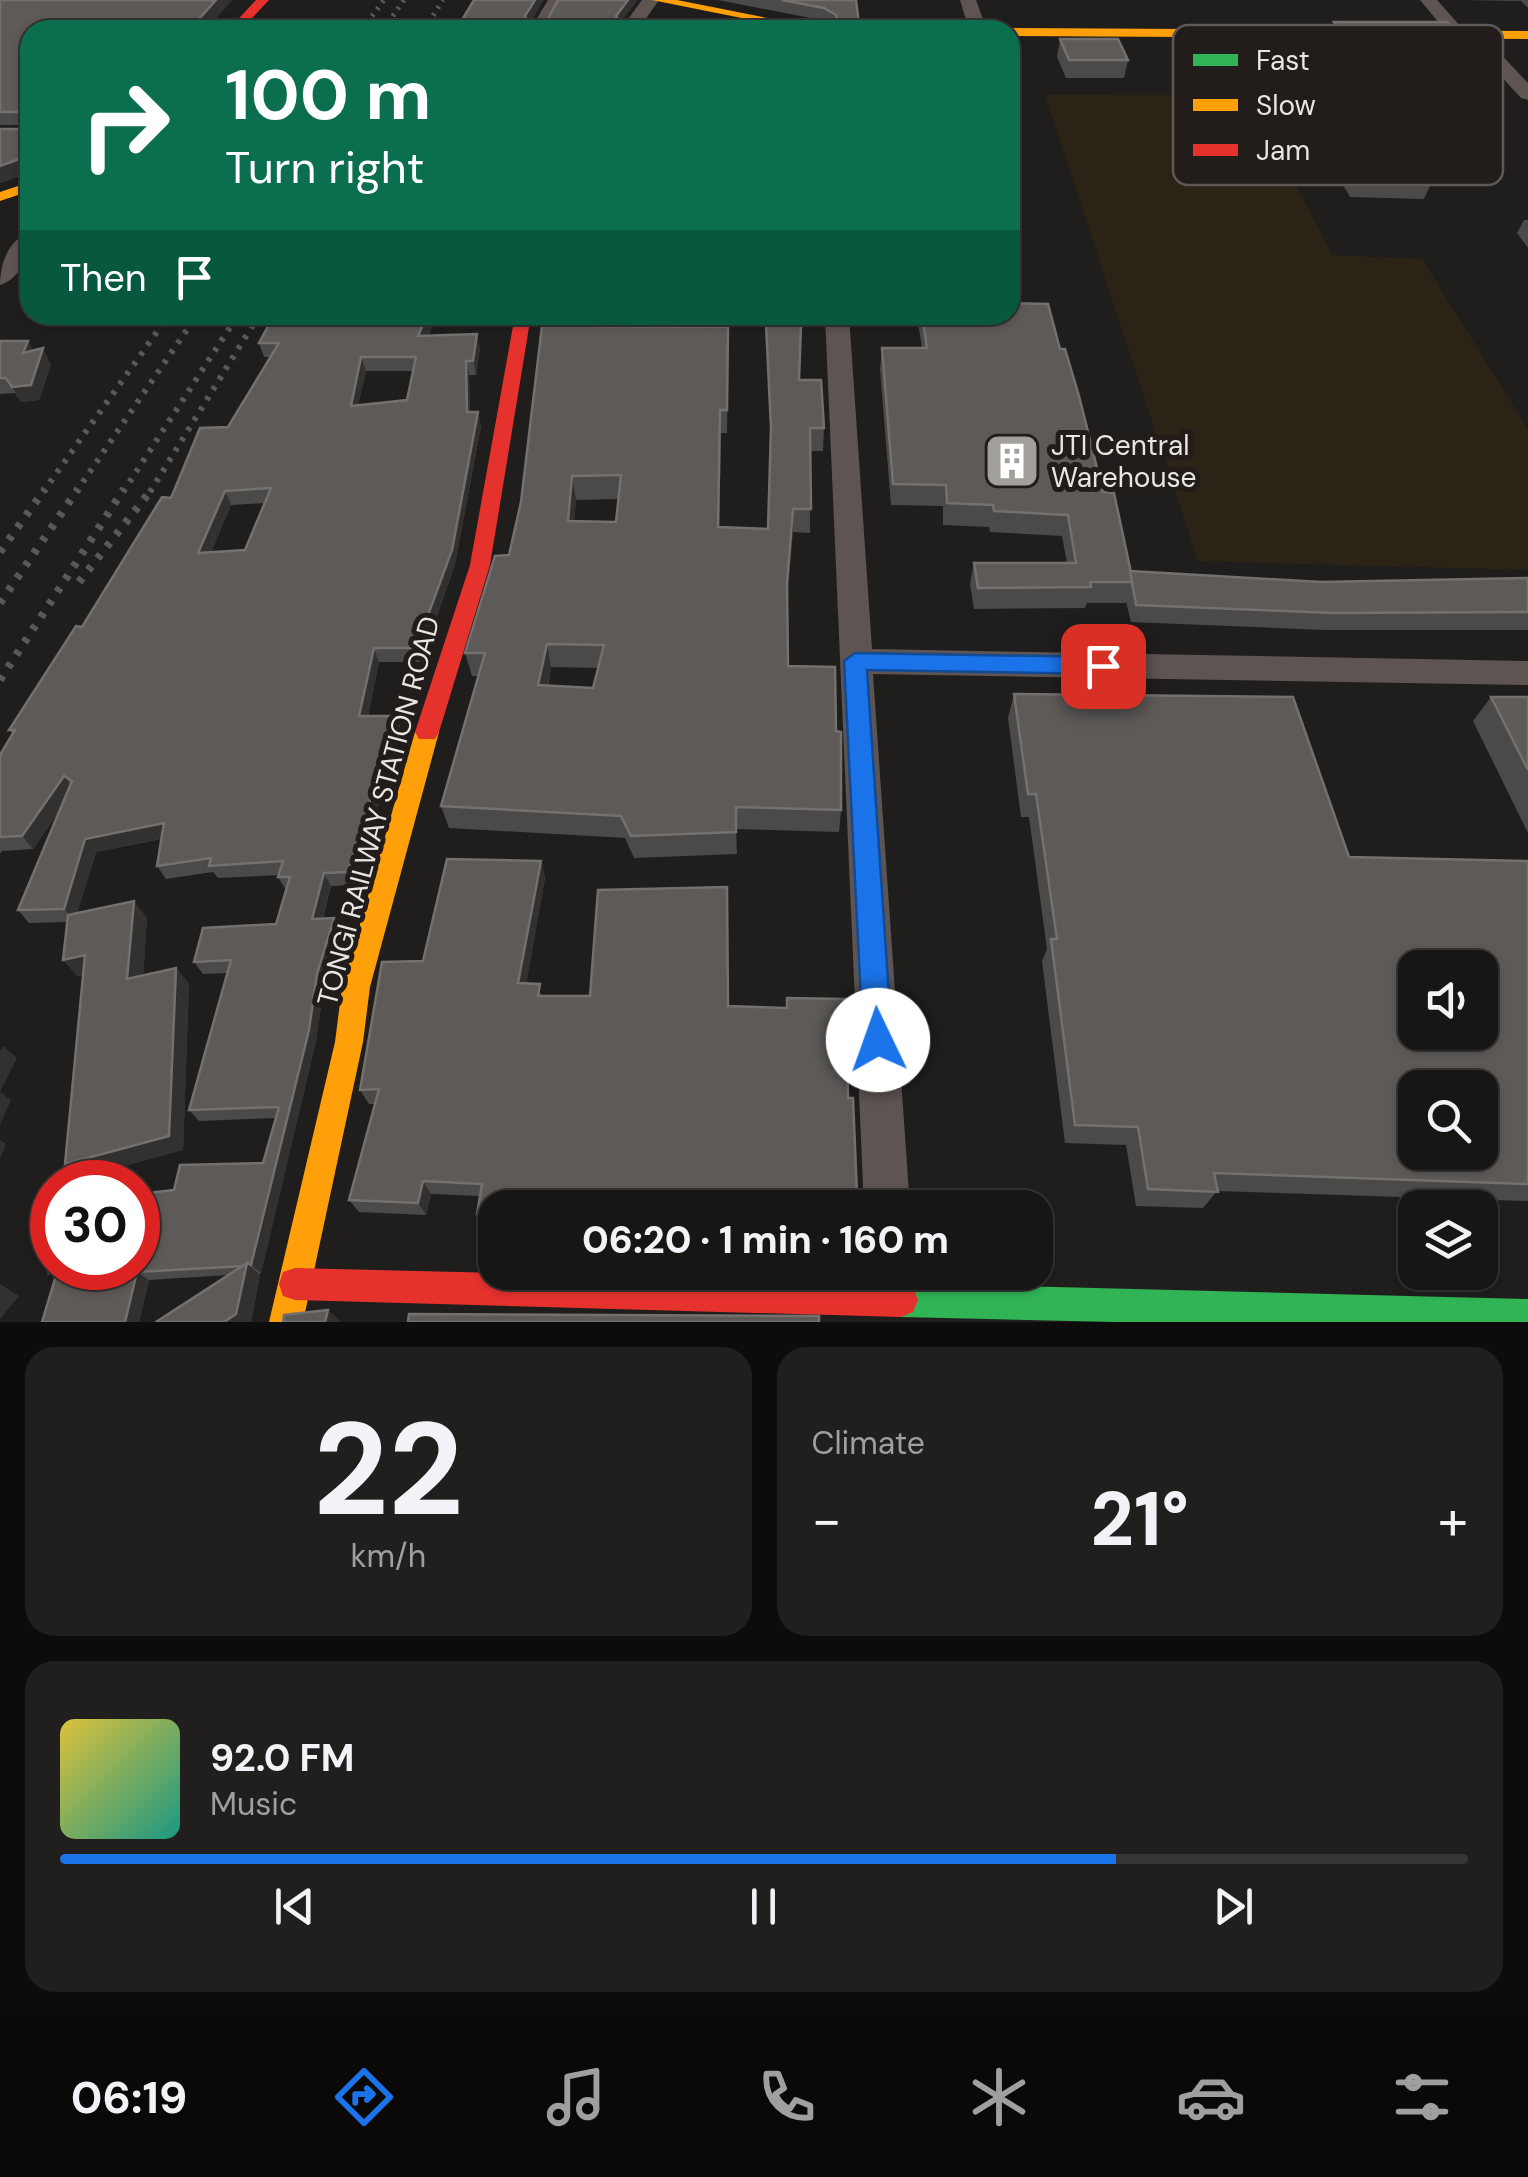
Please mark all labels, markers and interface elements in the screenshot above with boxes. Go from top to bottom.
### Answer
legend [1173,25,1503,185]
text: Fast [1256,42,1310,79]
text: 100 m [225,50,431,141]
icon: right [60,60,190,190]
text: Slow [1256,87,1316,124]
text: Jam [1256,132,1310,169]
text: Turn right [225,138,424,197]
icon: arrive [167,250,222,305]
text: Then [60,253,147,303]
place label: JTI Central Warehouse [1051,427,1196,496]
building icon: JTI Central Warehouse [982,431,1042,491]
street label: TONGI RAILWAY STATION ROAD [309,612,448,1010]
pin [1061,624,1146,709]
icon: arrive [1076,639,1131,694]
map controls [1398,950,1498,1290]
button: sound [1398,950,1498,1050]
position arrow [826,988,930,1092]
button: search [1398,1070,1498,1170]
speed limit sign: 30 [30,1160,160,1290]
button: layers [1398,1190,1498,1290]
text: 06:20 · 1 min · 160 m [582,1215,949,1265]
text: 22 [313,1385,463,1554]
text: Climate [812,1422,925,1464]
text: 21° [1091,1471,1189,1568]
text: − [812,1484,842,1556]
text: + [1438,1484,1468,1556]
text: km/h [350,1535,426,1577]
text: 92.0 FM [210,1733,354,1783]
text: Music [210,1783,297,1825]
icon: previous [267,1879,322,1934]
icon: pause [736,1879,791,1934]
icon: next [1206,1879,1261,1934]
icon: directions [329,2062,399,2132]
icon: music [541,2062,611,2132]
icon: phone [752,2062,822,2132]
icon: climate [964,2062,1034,2132]
icon: car [1176,2062,1246,2132]
icon: filters [1387,2062,1457,2132]
text: 06:19 [71,2068,187,2127]

